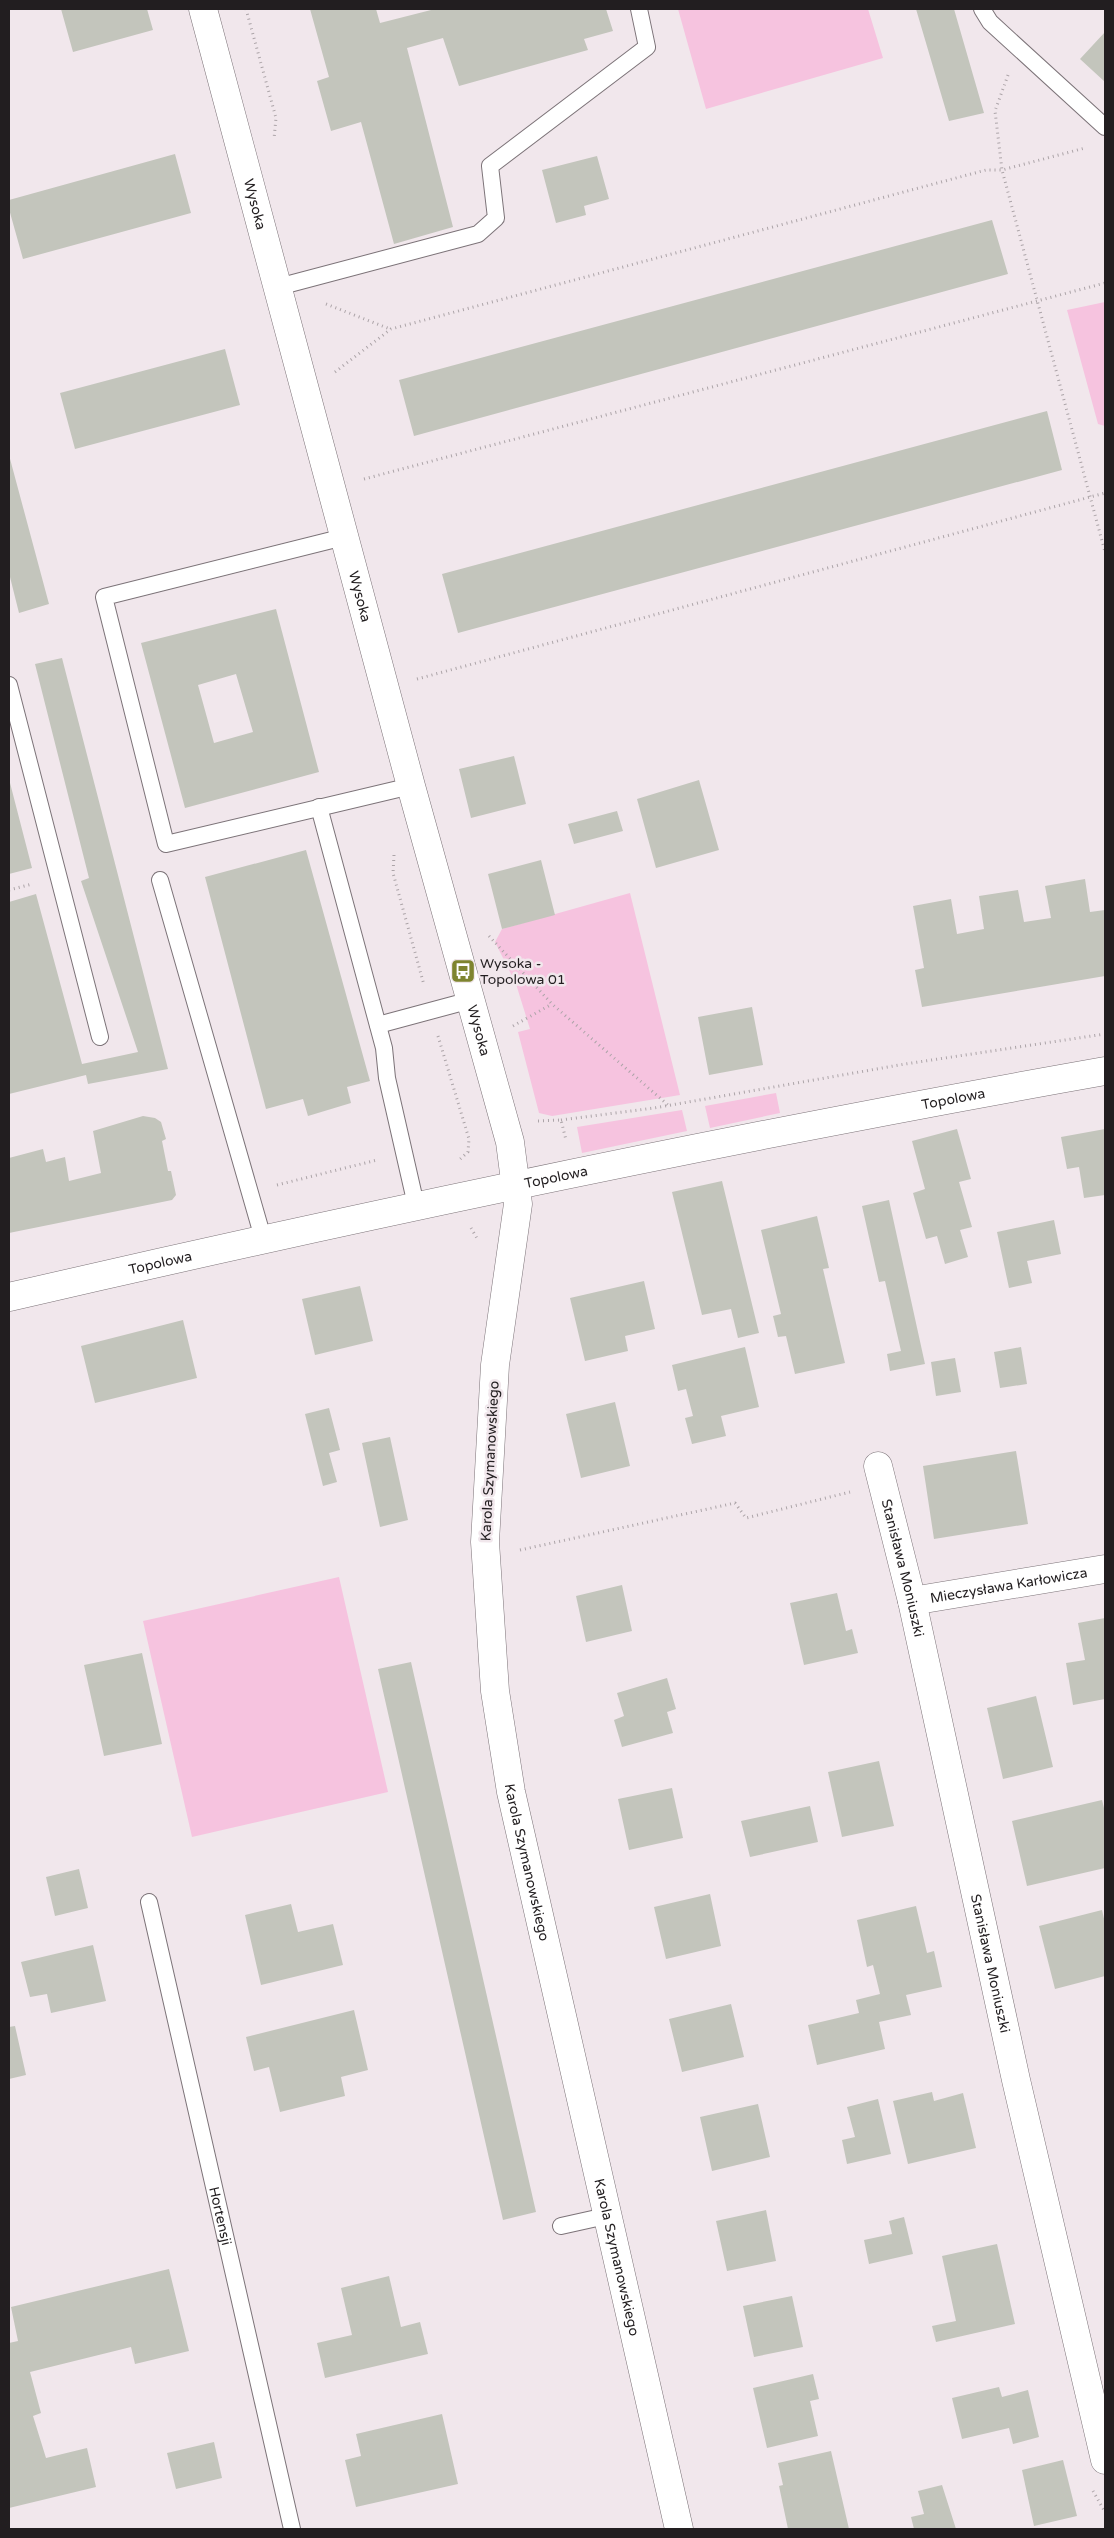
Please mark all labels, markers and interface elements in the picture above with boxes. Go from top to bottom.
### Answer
street label: Wysoka [240,177,270,232]
street label: Wysoka [345,569,375,624]
place label: Wysoka - Topolowa 01 [480,955,565,988]
bus stop icon: Wysoka - Topolowa 01 [450,958,476,984]
street label: Wysoka [464,1003,494,1058]
street label: Topolowa [920,1084,986,1113]
street label: Topolowa [523,1162,589,1192]
street label: Topolowa [127,1247,193,1278]
street label: Karola Szymanowskiego [477,1380,503,1542]
street label: Stanisława Moniuszki [878,1497,928,1639]
street label: Mieczysława Karłowicza [929,1564,1089,1606]
street label: Karola Szymanowskiego [501,1782,553,1943]
street label: Stanisława Moniuszki [967,1892,1014,2034]
street label: Karola Szymanowskiego [591,2177,643,2338]
street label: Hortensji [206,2185,236,2247]

